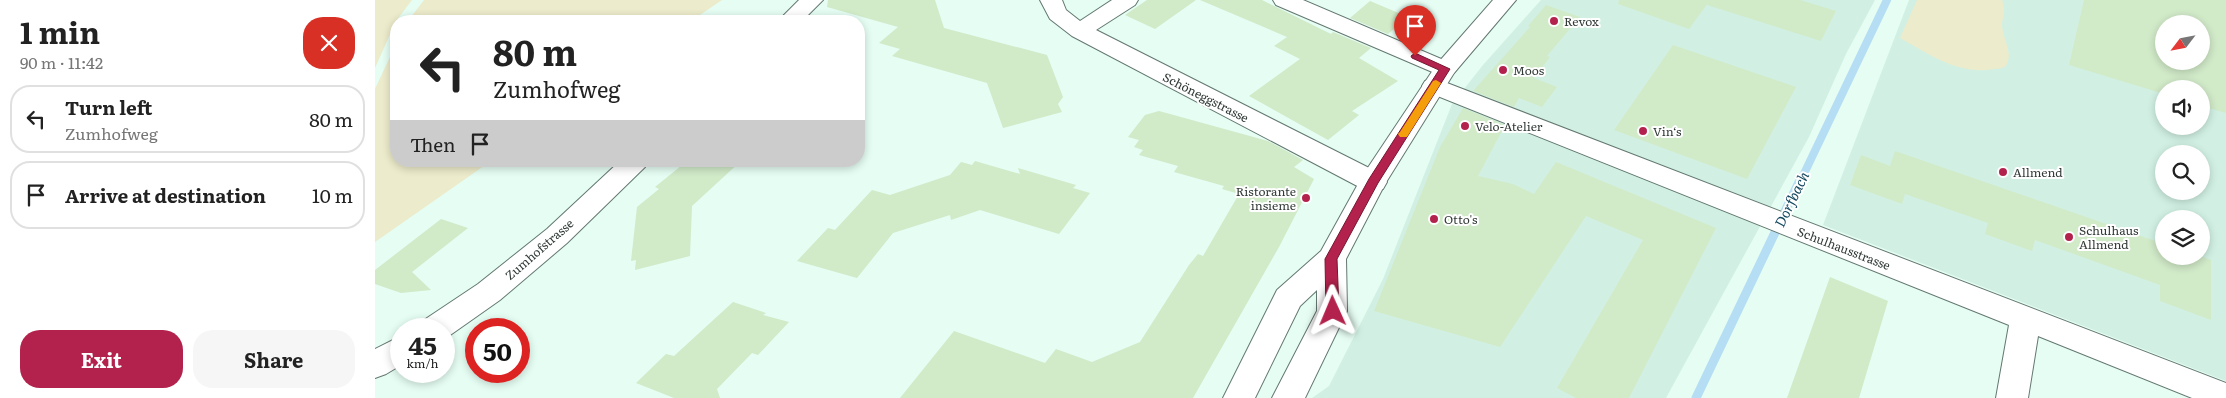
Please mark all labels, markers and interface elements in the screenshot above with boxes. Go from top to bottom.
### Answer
pin [1394,5,1436,56]
text: 1 min [20,9,100,53]
icon: arrive [1401,12,1429,40]
place label: Revox [1564,12,1599,30]
marker: Revox [1548,15,1560,27]
north arrow [2155,15,2210,70]
map controls [2155,15,2210,265]
button: close [303,17,355,69]
text: 80 m [493,25,577,77]
icon: left [410,35,475,100]
text: 90 m · 11:42 [20,50,103,74]
place label: Moos [1513,61,1545,79]
marker: Moos [1497,64,1509,76]
street label: Schöneggstrasse [1160,68,1252,126]
text: Zumhofweg [493,72,621,105]
button: sound [2155,80,2210,135]
text: Turn left [65,93,152,121]
icon: left [22,105,50,133]
text: 80 m [309,105,353,133]
place label: Velo-Atelier [1475,117,1543,135]
marker: Velo-Atelier [1459,120,1471,132]
text: Zumhofweg [65,121,158,145]
place label: Vin‘s [1653,122,1682,140]
marker: Vin‘s [1637,125,1649,137]
text: Then [410,130,456,158]
icon: arrive [466,130,494,158]
button: search [2155,145,2210,200]
place label: Allmend [2013,163,2063,181]
marker: Allmend [1997,166,2009,178]
water label: Dorfbach [1769,167,1813,230]
icon: arrive [22,181,50,209]
text: Arrive at destination [65,181,266,209]
text: 10 m [312,181,353,209]
place label: Ristorante insieme [1236,182,1296,214]
marker: Ristorante insieme [1300,192,1312,204]
place label: Otto's [1444,210,1478,228]
button: layers [2155,210,2210,265]
marker: Otto's [1428,213,1440,225]
street label: Zumhofstrasse [501,214,577,284]
place label: Schulhaus Allmend [2079,221,2139,253]
street label: Schulhausstrasse [1795,222,1893,274]
marker: Schulhaus Allmend [2063,231,2075,243]
position arrow [1306,284,1358,336]
speed limit sign: 50 [465,318,530,383]
text: 45 [408,326,437,363]
button: Exit [20,330,183,388]
button: Share [193,330,355,388]
text: km/h [407,354,438,372]

